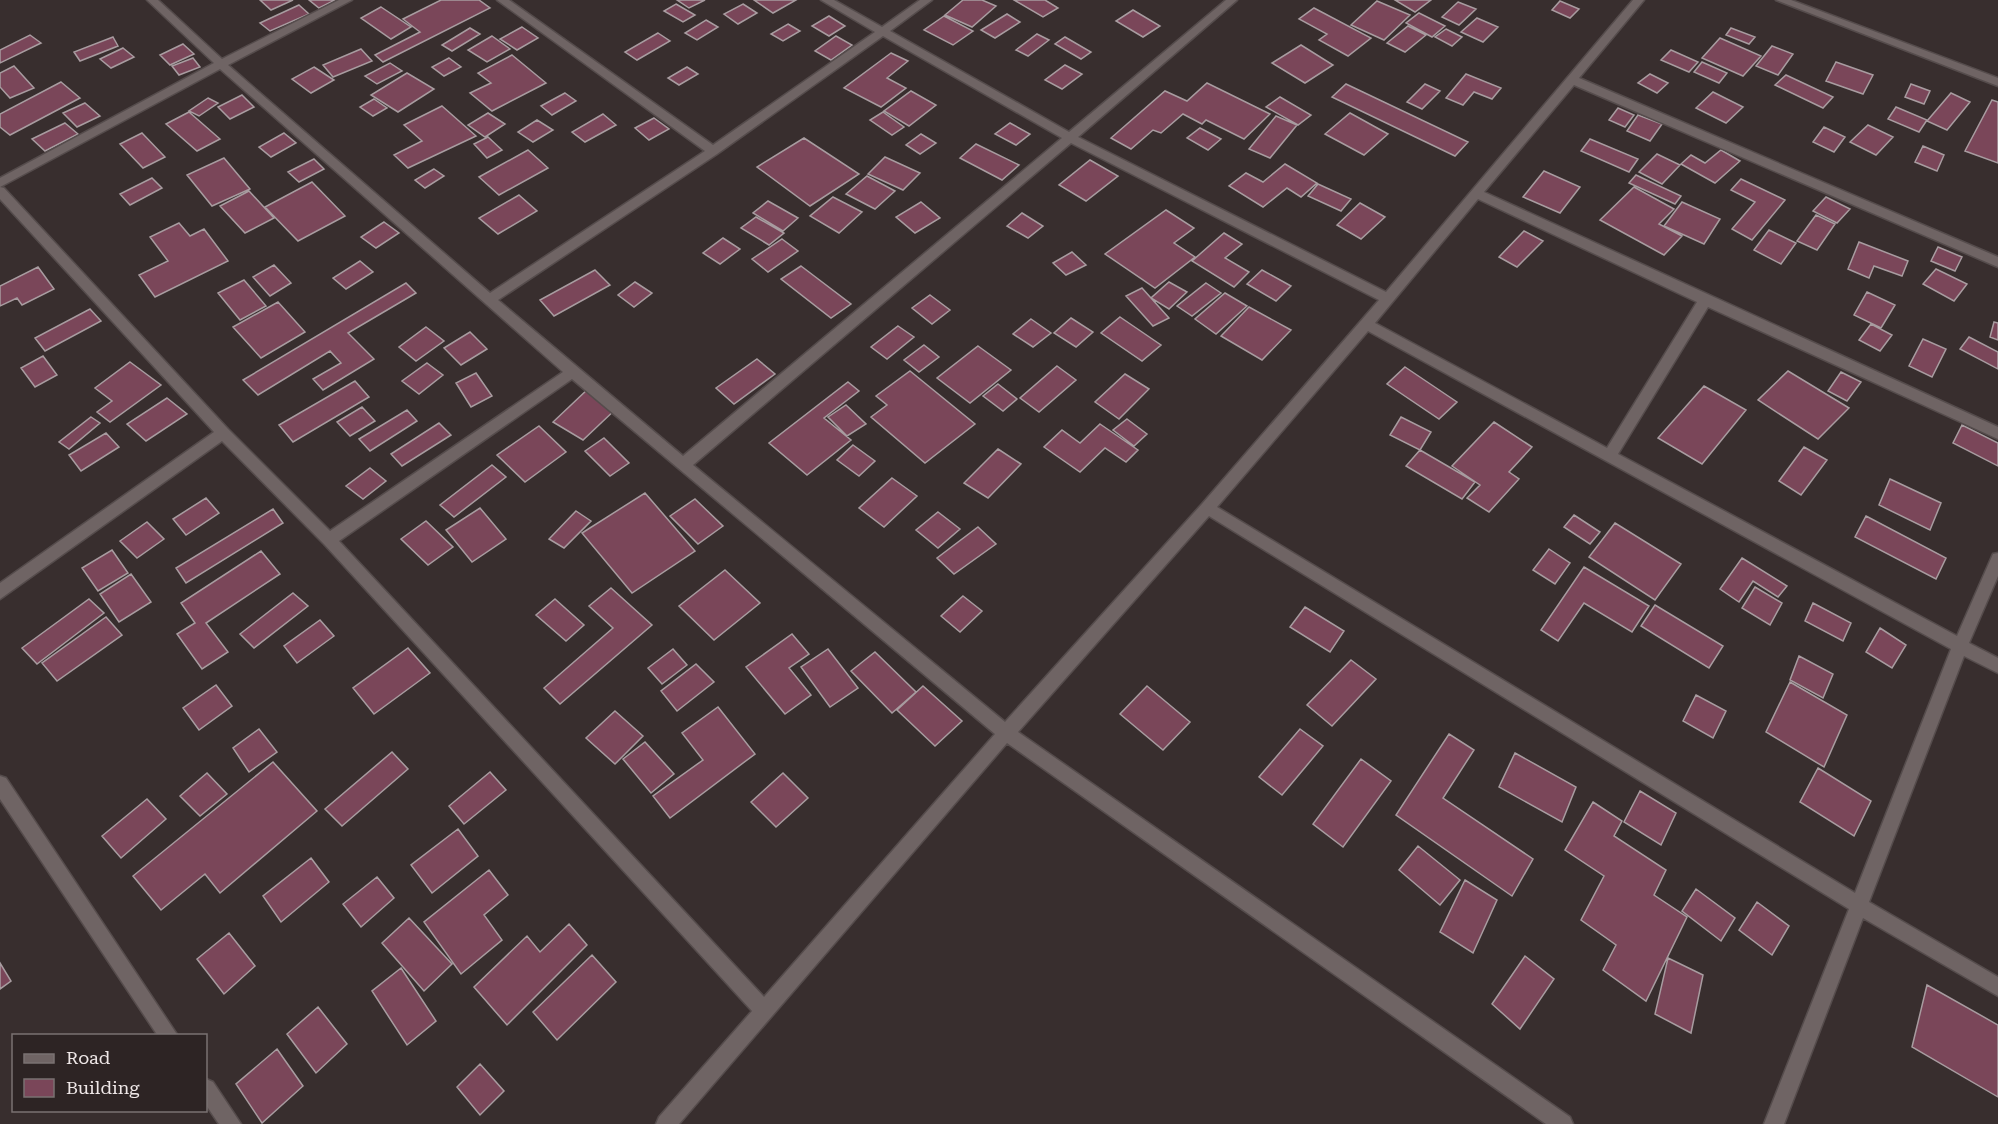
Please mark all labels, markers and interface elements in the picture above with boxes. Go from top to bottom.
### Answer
legend [12,1034,207,1112]
text: Road [66,1047,111,1068]
text: Building [66,1077,140,1098]

